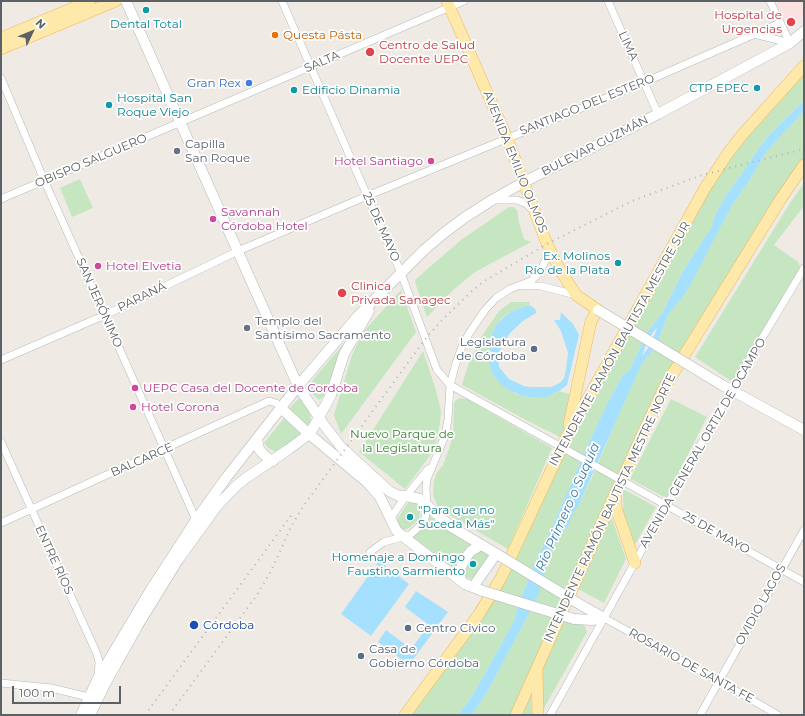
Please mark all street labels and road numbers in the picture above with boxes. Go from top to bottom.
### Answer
street label: LIMA [615,29,641,63]
street label: SALTA [302,48,342,76]
street label: SANTIAGO DEL ESTERO [517,71,657,139]
street label: AVENIDA EMILIO OLMOS [480,89,550,235]
street label: BULEVAR GUZMÁN [539,113,651,179]
street label: OBISPO SALGUERO [33,131,149,191]
street label: 25 DE MAYO [359,190,403,264]
street label: INTENDENTE RAMÓN BAUTISTA MESTRE SUR [546,219,694,469]
street label: SAN JERÓNIMO [73,256,125,350]
street label: PARANÁ [115,279,169,315]
street label: AVENIDA GENERAL ORTIZ DE OCAMPO [637,335,769,551]
street label: INTENDENTE RAMÓN BAUTISTA MESTRE NORTE [541,371,679,645]
street label: BALCARCE [109,440,175,480]
street label: 25 DE MAYO [680,509,752,557]
street label: ENTRE RÍOS [32,523,76,597]
street label: OVIDIO LAGOS [733,562,789,648]
street label: ROSARIO DE SANTA FE [626,626,756,706]

